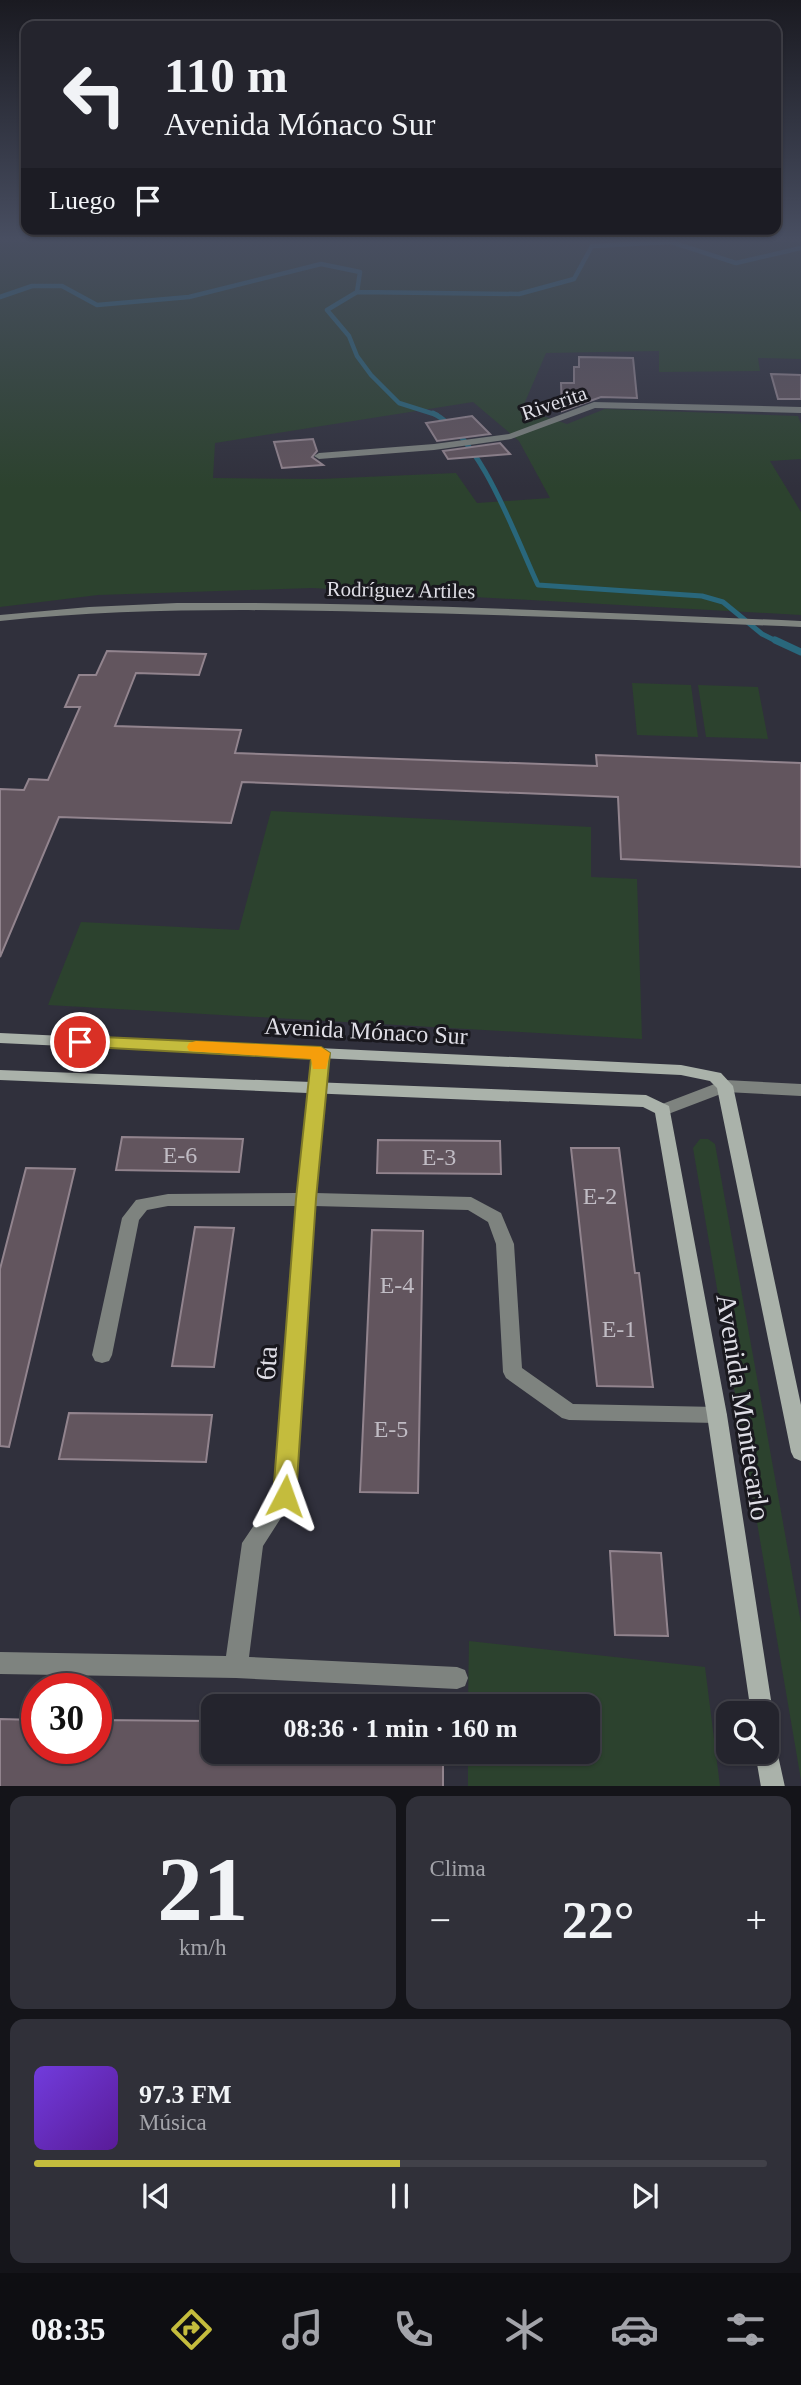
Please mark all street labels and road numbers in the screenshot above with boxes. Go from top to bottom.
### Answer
street label: Riverita [518,380,591,425]
street label: Rodríguez Artiles [326,577,476,603]
street label: Avenida Mónaco Sur [264,1013,468,1049]
street label: Avenida Montecarlo [710,1292,777,1523]
street label: 6ta [250,1344,283,1381]

